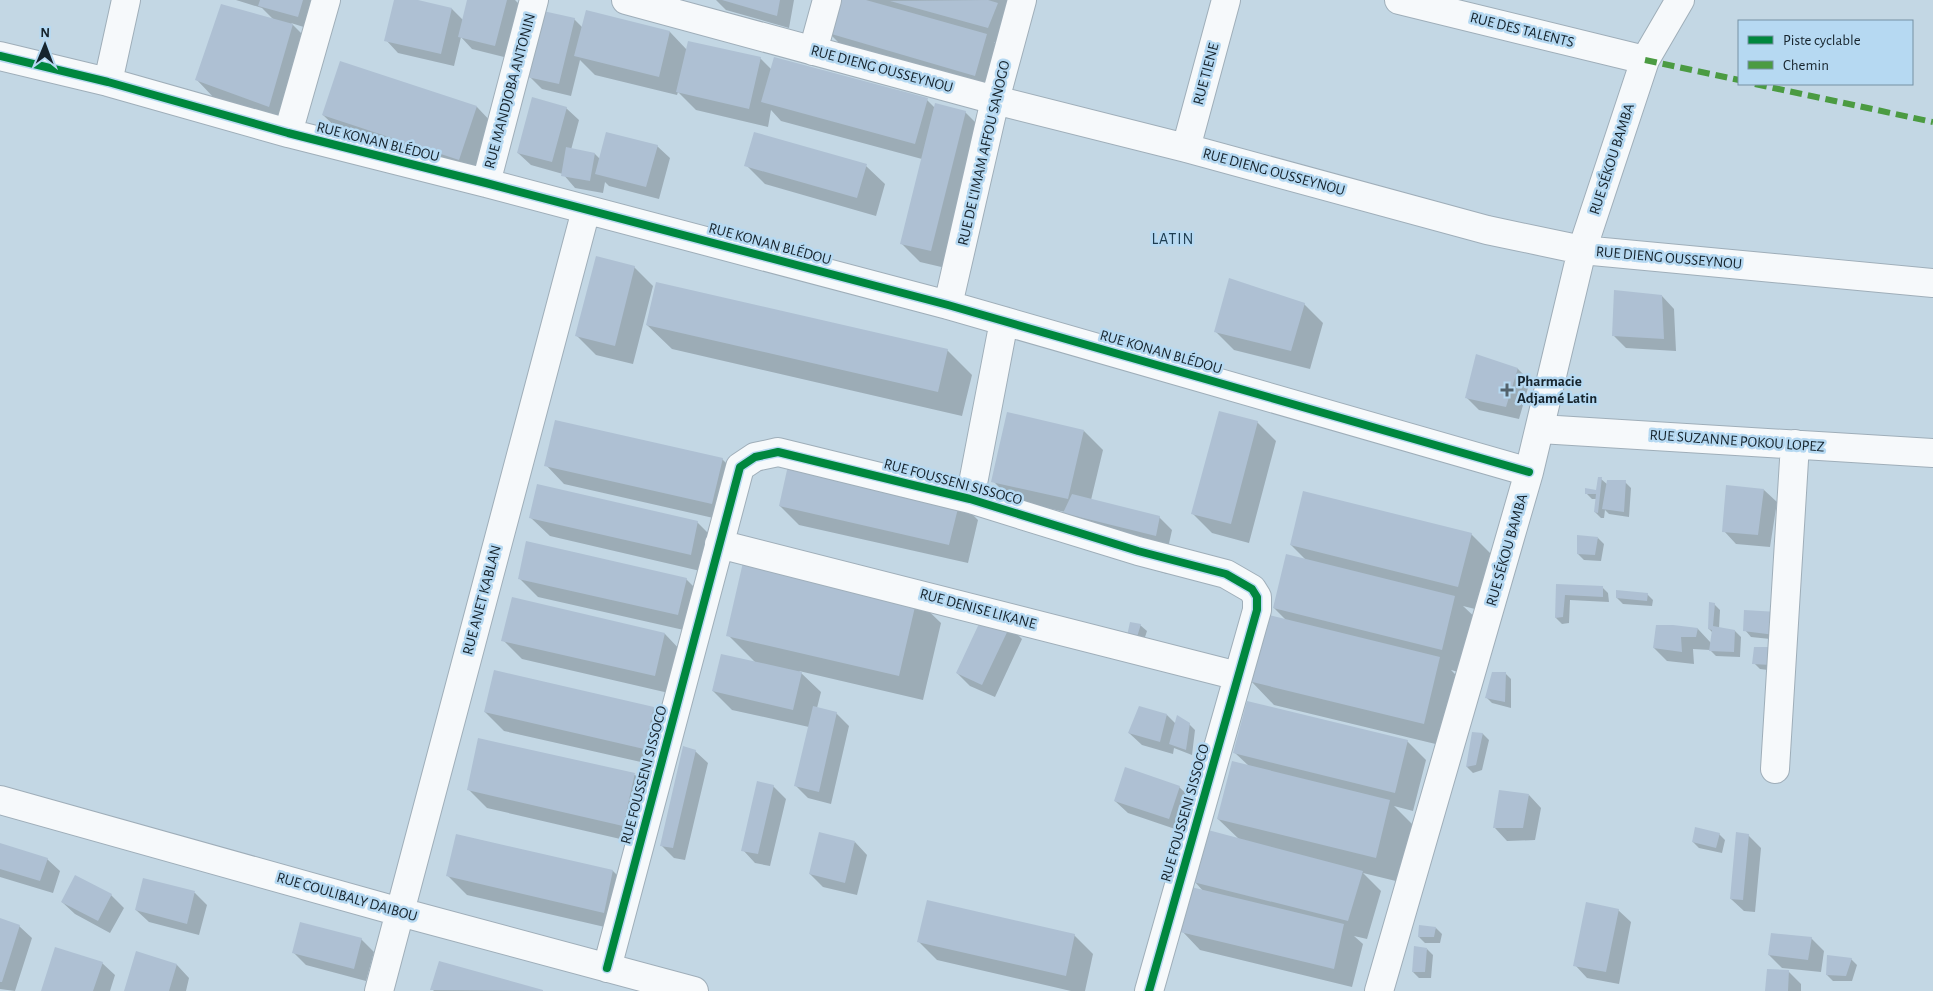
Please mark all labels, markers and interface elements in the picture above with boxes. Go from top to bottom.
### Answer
street label: RUE DES TALENTS [1469,10,1575,50]
street label: RUE MANDJOBA ANTONIN [482,12,538,170]
north arrow [20,20,70,70]
legend [1738,20,1913,85]
text: N [40,26,50,40]
text: Piste cyclable [1783,33,1861,48]
street label: RUE TIENE [1191,42,1221,106]
street label: RUE DIENG OUSSEYNOU [809,43,955,95]
text: Chemin [1783,58,1829,73]
street label: RUE DE L'IMAM AFFOU SANOGO [955,59,1013,247]
street label: RUE SÉKOU BAMBA [1585,101,1637,216]
street label: RUE KONAN BLÉDOU [315,118,442,165]
street label: RUE DIENG OUSSEYNOU [1201,146,1347,198]
street label: RUE KONAN BLÉDOU [707,218,833,268]
district label: LATIN [1151,231,1195,247]
street label: RUE DIENG OUSSEYNOU [1595,244,1743,272]
street label: RUE KONAN BLÉDOU [1098,325,1224,377]
place label: Pharmacie Adjamé Latin [1517,374,1597,406]
marker: Pharmacie Adjamé Latin [1501,384,1513,396]
street label: RUE SUZANNE POKOU LOPEZ [1649,427,1825,455]
street label: RUE FOUSSENI SISSOCO [882,456,1024,508]
street label: RUE SÉKOU BAMBA [1482,491,1530,608]
street label: RUE ANET KABLAN [460,543,504,657]
street label: RUE DENISE LIKANE [918,586,1038,632]
street label: RUE FOUSSENI SISSOCO [618,704,670,846]
street label: RUE FOUSSENI SISSOCO [1158,742,1212,884]
street label: RUE COULIBALY DAIBOU [275,870,419,924]

